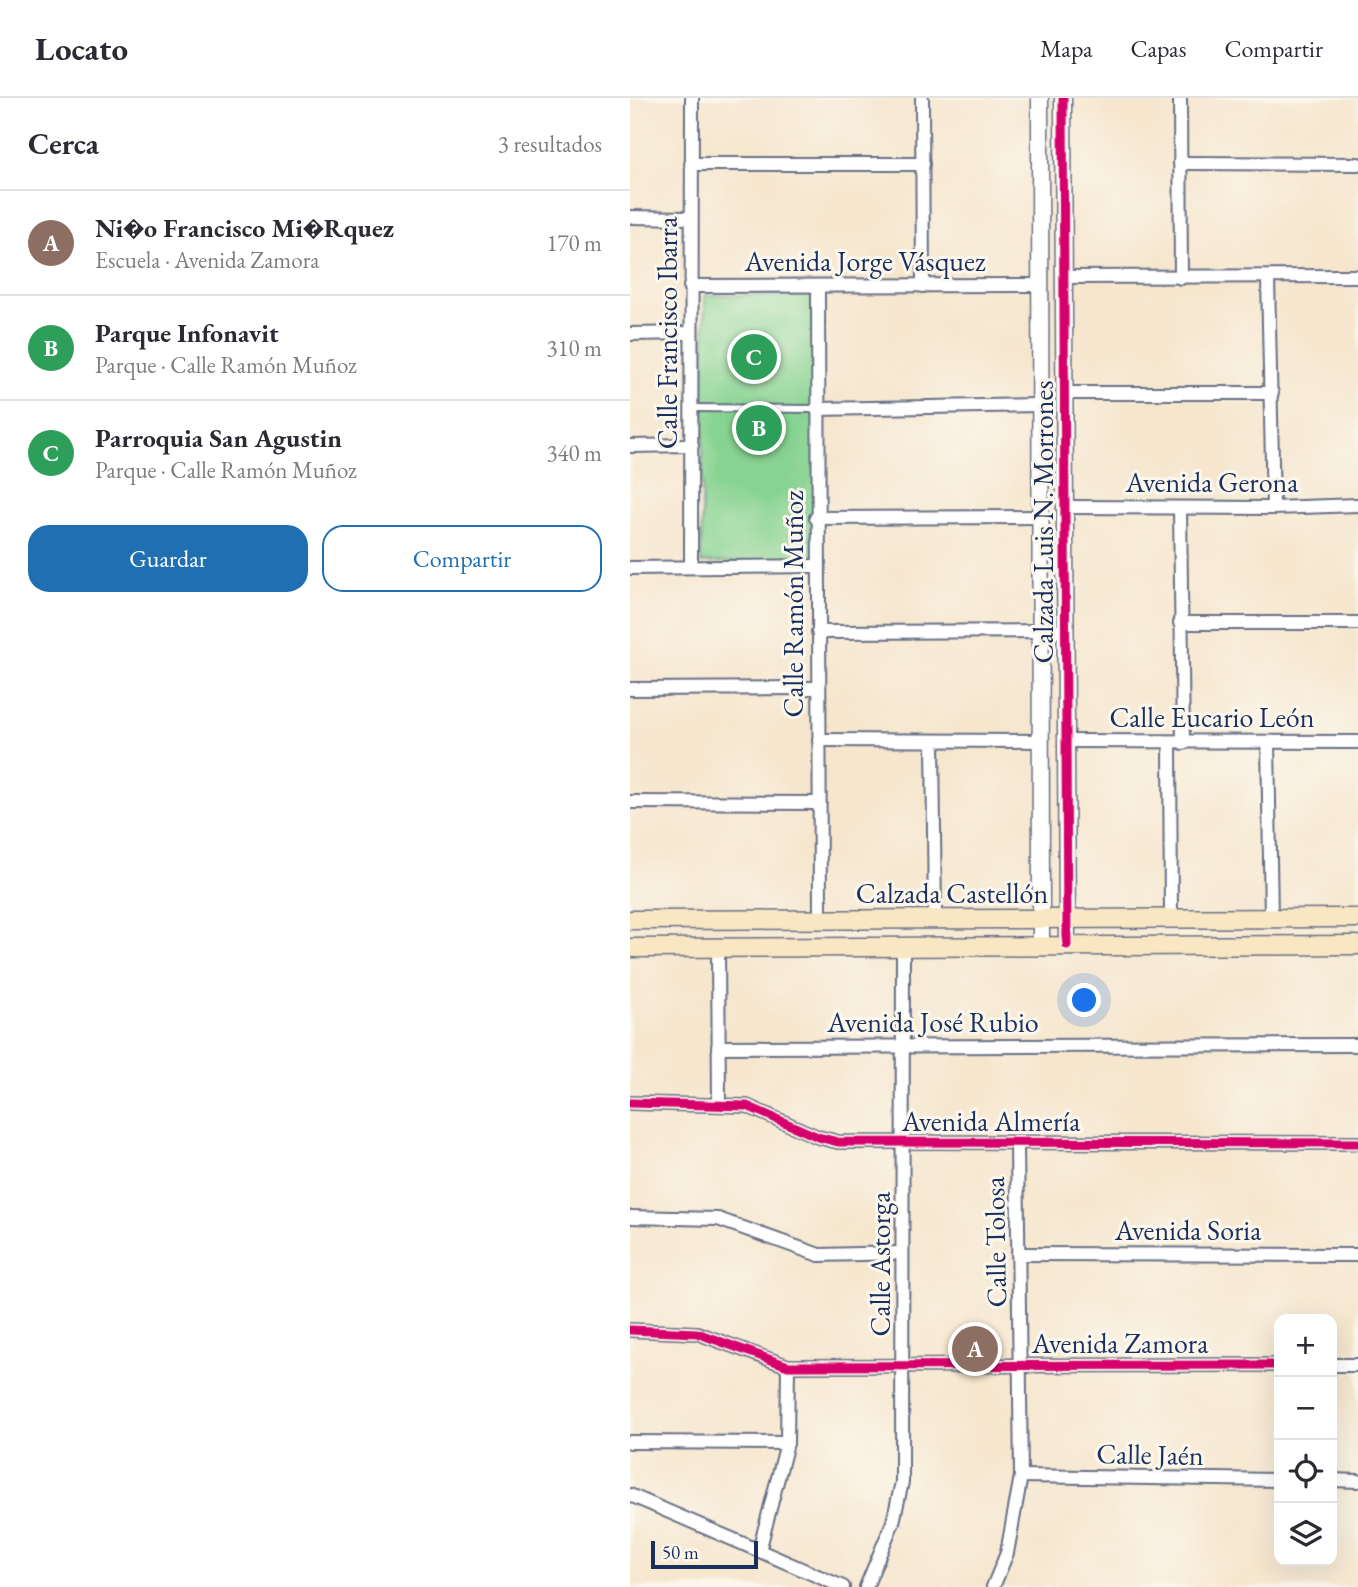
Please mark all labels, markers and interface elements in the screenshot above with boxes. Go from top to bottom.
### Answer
text: Locato [35,27,128,70]
text: Mapa [1040,33,1092,64]
text: Capas [1130,33,1186,64]
text: Compartir [1224,33,1323,64]
text: Cerca [28,124,99,163]
text: 3 resultados [498,129,602,159]
text: Ni�o Francisco Mi�Rquez [95,211,394,245]
street label: Calle Francisco Ibarra [649,216,685,449]
text: A [43,228,59,258]
text: 170 m [546,228,602,258]
street label: Avenida Jorge Vásquez [744,243,986,279]
text: Escuela · Avenida Zamora [95,245,320,275]
text: Parque Infonavit [95,316,279,350]
pin: C [731,331,777,383]
text: B [44,333,58,363]
text: 310 m [546,333,602,363]
text: Parque · Calle Ramón Muñoz [95,350,357,380]
street label: Calzada Luis N. Morrones [1025,380,1061,664]
pin: B [736,402,782,454]
text: Parroquia San Agustin [95,421,342,455]
text: C [43,438,59,468]
text: 340 m [546,438,602,468]
text: Parque · Calle Ramón Muñoz [95,455,357,485]
street label: Avenida Gerona [1125,464,1299,500]
street label: Calle Ramón Muñoz [775,490,811,717]
button: Guardar [28,525,308,592]
button: Compartir [322,525,602,592]
street label: Calle Eucario León [1109,699,1315,735]
street label: Calzada Castellón [856,875,1048,911]
your location [1067,983,1101,1017]
street label: Avenida José Rubio [826,1004,1039,1040]
street label: Avenida Almería [901,1103,1081,1139]
street label: Calle Tolosa [976,1175,1014,1308]
street label: Calle Astorga [862,1191,898,1336]
street label: Avenida Soria [1114,1212,1262,1248]
map controls [1274,1314,1337,1566]
button: + [1274,1314,1337,1377]
pin: A [952,1323,998,1375]
street label: Avenida Zamora [1031,1325,1209,1361]
button: − [1274,1377,1337,1440]
street label: Calle Jaén [1096,1435,1204,1473]
button: locate [1274,1440,1337,1503]
button: layers [1274,1503,1337,1566]
scale bar [651,1538,758,1570]
text: 50 m [662,1540,699,1565]

